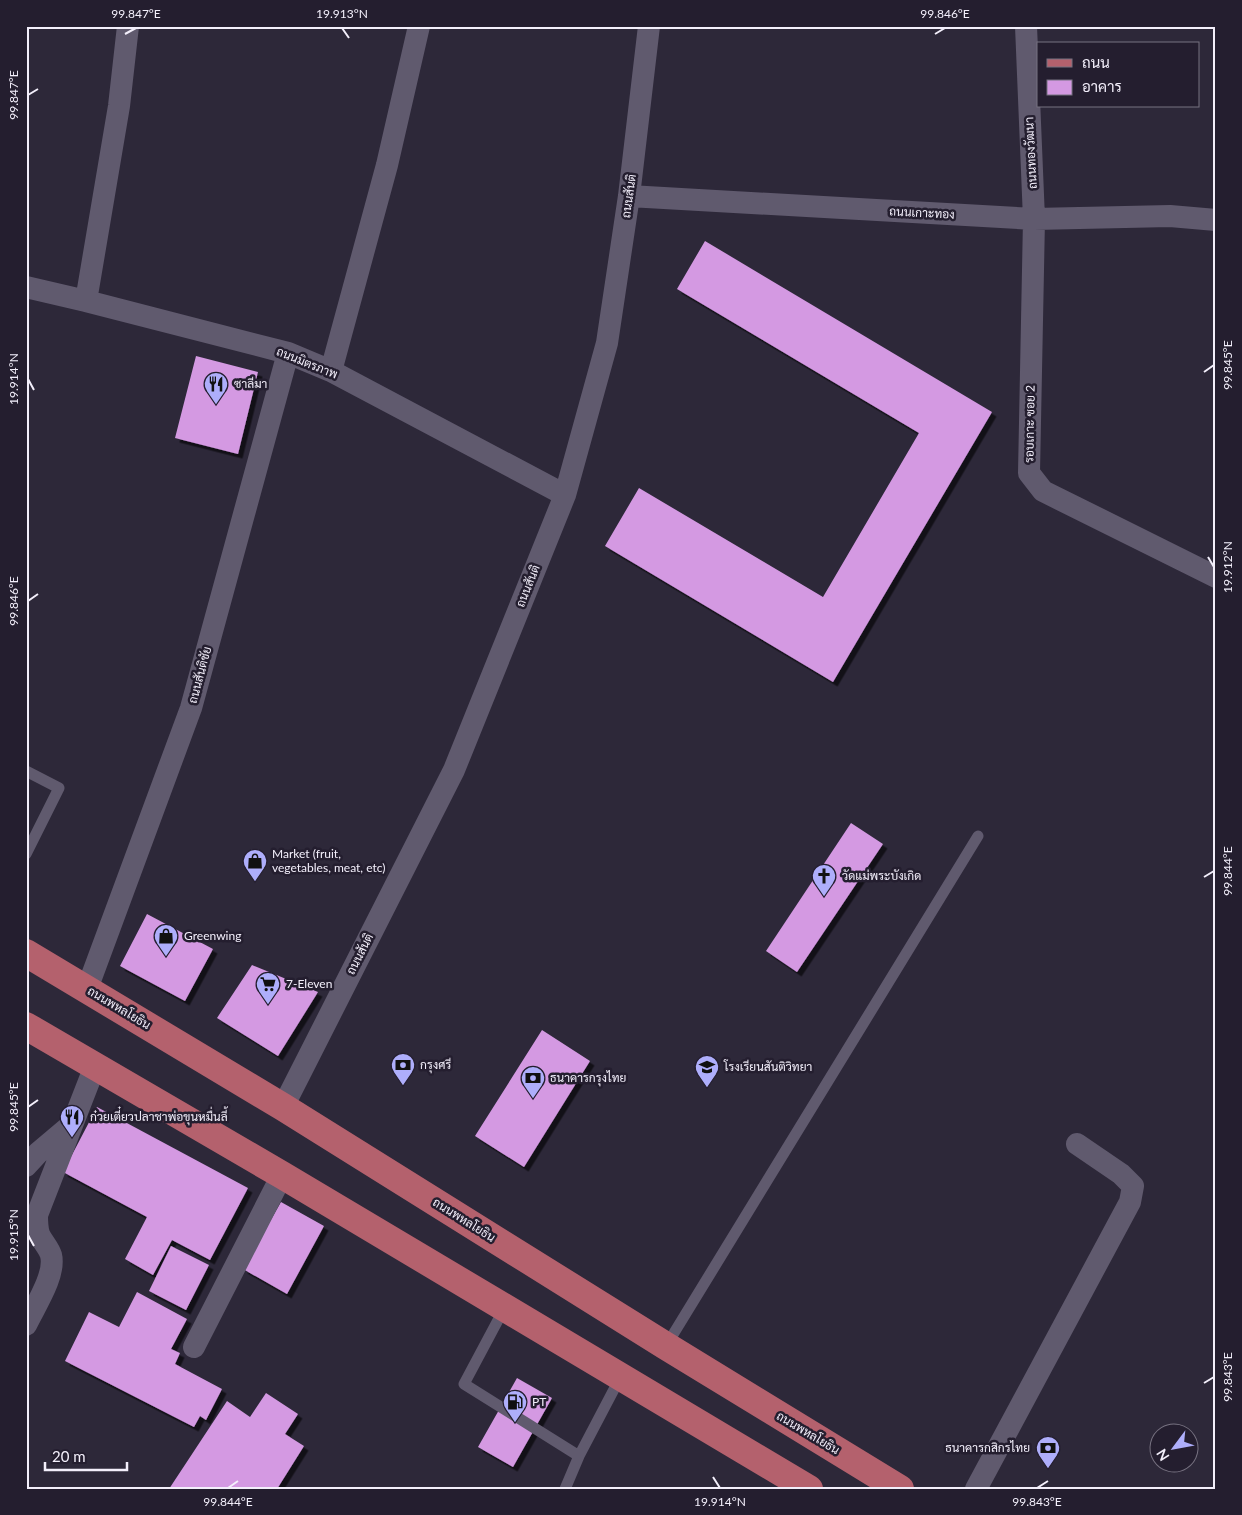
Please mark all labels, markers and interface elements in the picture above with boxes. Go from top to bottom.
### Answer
text: 99.847°E [111,6,161,21]
text: 19.913°N [316,6,368,21]
text: 99.846°E [920,6,970,21]
legend [1037,42,1200,108]
text: ถนน [1082,53,1110,71]
text: 99.847°E [6,70,21,120]
text: อาคาร [1082,77,1122,95]
street label: ถนนทองวัฒนา [1021,117,1040,189]
street label: ถนนสันติ [618,173,639,219]
street label: ถนนเกาะทอง [889,203,955,222]
text: 99.845°E [1220,340,1235,390]
street label: ถนนมิตรภาพ [274,343,340,382]
text: 19.914°N [6,353,21,405]
restaurant icon: ซาลีมา [203,371,229,405]
place label: ซาลีมา [234,376,267,391]
street label: รอบเกาะ ซอย 2 [1021,385,1038,463]
text: 19.912°N [1220,541,1235,593]
street label: ถนนสันติ [512,563,543,609]
text: 99.846°E [6,576,21,626]
street label: ถนนสันติชัย [185,645,214,705]
place label: Market (fruit, vegetables, meat, etc) [272,846,385,875]
text: 99.844°E [1220,846,1235,896]
shop icon: Market (fruit, vegetables, meat, etc) [242,848,268,882]
church icon: วัดแม่พระบังเกิด [811,863,837,897]
place label: วัดแม่พระบังเกิด [842,868,921,883]
shop icon: Greenwing [153,923,179,957]
place label: Greenwing [184,928,241,943]
street label: ถนนสันติ [343,931,376,977]
supermarket icon: 7-Eleven [255,971,281,1005]
place label: 7-Eleven [286,976,332,991]
street label: ถนนพหลโยธิน [85,983,154,1032]
bank icon: กรุงศรี [390,1052,416,1086]
school or university icon: โรงเรียนสันติวิทยา [694,1054,720,1088]
place label: กรุงศรี [420,1057,451,1074]
place label: โรงเรียนสันติวิทยา [723,1059,812,1074]
bank icon: ธนาคารกรุงไทย [520,1065,546,1099]
place label: ธนาคารกรุงไทย [550,1070,626,1087]
text: 99.845°E [6,1082,21,1132]
restaurant icon: ก๋วยเตี๋ยวปลาชาพ่อขุนหมื่นลี้ [59,1104,85,1138]
place label: ก๋วยเตี๋ยวปลาชาพ่อขุนหมื่นลี้ [90,1106,229,1126]
street label: ถนนพหลโยธิน [430,1194,499,1245]
text: 19.915°N [6,1209,21,1261]
text: 99.843°E [1220,1352,1235,1402]
fuel station icon: PT [502,1389,528,1423]
place label: PT [532,1394,546,1409]
street label: ถนนพหลโยธิน [774,1408,843,1457]
north arrow [1150,1422,1200,1472]
bank icon: ธนาคารกสิกรไทย [1035,1435,1061,1469]
scale bar [45,1440,128,1472]
place label: ธนาคารกสิกรไทย [945,1440,1030,1455]
text: N [1152,1446,1173,1464]
text: 20 m [52,1447,86,1465]
text: 99.844°E [203,1494,253,1509]
text: 19.914°N [694,1494,746,1509]
text: 99.843°E [1012,1494,1062,1509]

